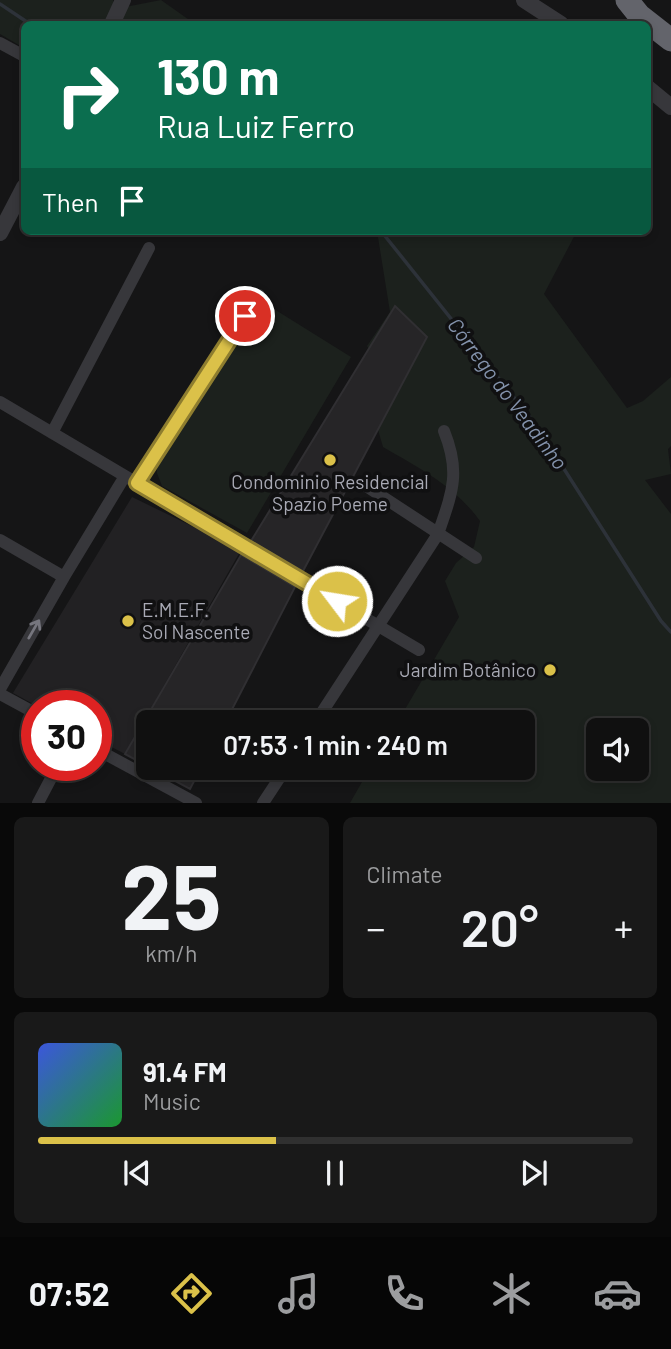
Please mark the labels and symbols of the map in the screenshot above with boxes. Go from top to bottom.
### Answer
pin [215,286,275,346]
water label: Córrego do Veadinho [443,312,573,474]
marker: Condominio Residencial Spazio Poeme [322,452,338,468]
place label: Condominio Residencial Spazio Poeme [231,470,429,515]
position arrow [300,564,374,638]
place label: E.M.E.F. Sol Nascente [142,598,250,643]
marker: E.M.E.F. Sol Nascente [120,613,136,629]
one-way arrow [27,620,41,640]
place label: Jardim Botânico [400,658,536,681]
marker: Jardim Botânico [542,662,558,678]
speed limit sign: 30 [21,690,112,781]

